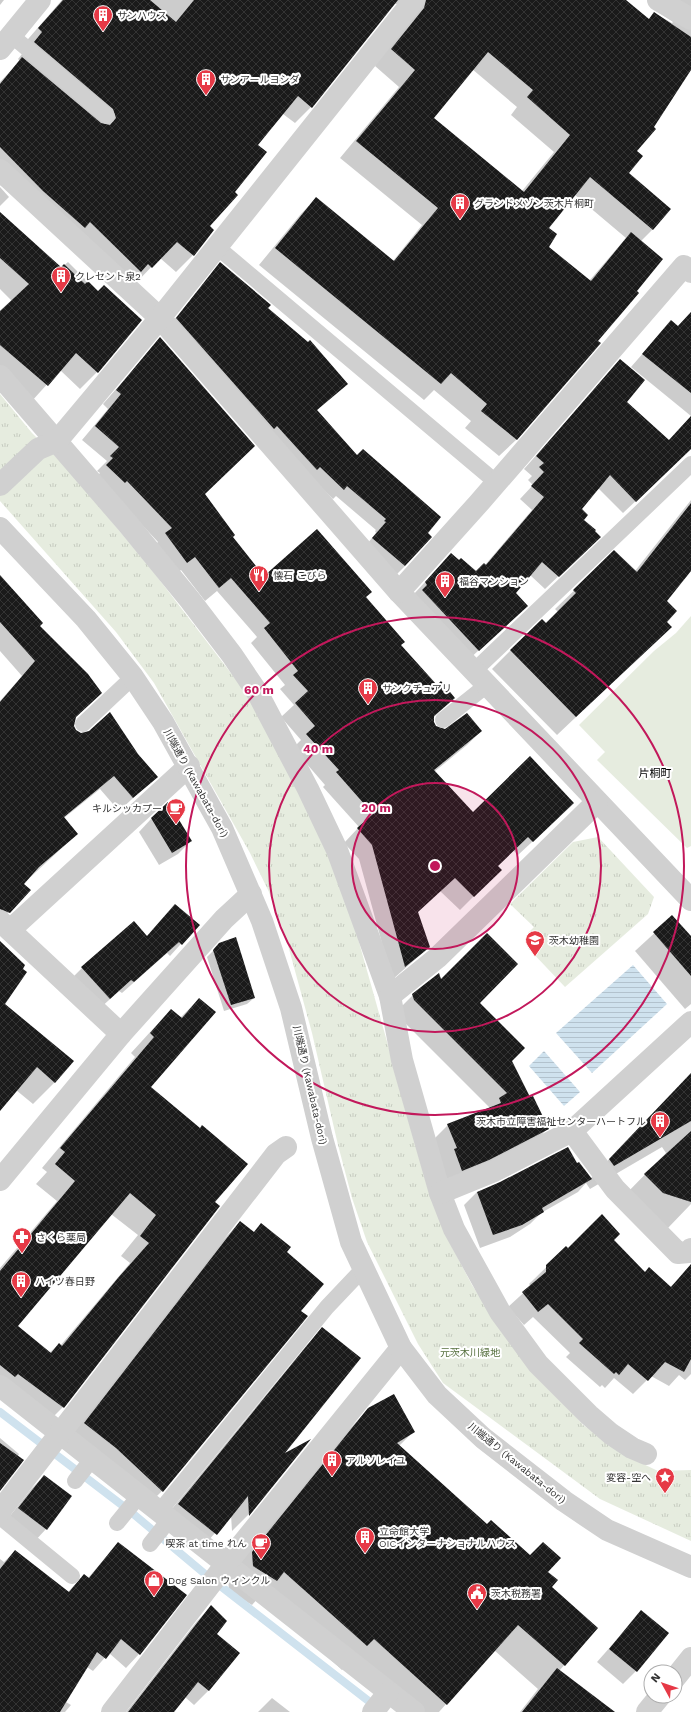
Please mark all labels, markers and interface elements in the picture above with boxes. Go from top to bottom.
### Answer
building icon: サンハウス [92,4,114,32]
place label: サンハウス [117,10,167,21]
building icon: サンアールヨシダ [195,68,217,96]
place label: サンアールヨシダ [220,74,299,85]
building icon: グランドメゾン茨木片桐町 [449,192,471,220]
place label: グランドメゾン茨木片桐町 [474,198,594,209]
building icon: クレセント泉2 [50,265,72,293]
place label: クレセント泉2 [75,271,141,282]
restaurant icon: 懐石 こびら [248,564,270,592]
place label: 懐石 こびら [273,570,326,581]
building icon: 福谷マンション [434,570,456,598]
place label: 福谷マンション [459,576,529,587]
building icon: サンクチュアリ [357,677,379,705]
text: 60 m [244,683,274,697]
place label: サンクチュアリ [382,683,452,694]
street label: 川端通り (Kawabata-dori) [162,727,230,839]
text: 40 m [303,742,333,756]
district label: 片桐町 [639,767,672,780]
cafe icon: キルシッカプー [165,797,187,825]
text: 20 m [361,801,391,815]
place label: キルシッカプー [92,803,162,814]
centre of rings [428,859,442,873]
school or university icon: 茨木幼稚園 [524,929,546,957]
place label: 茨木幼稚園 [549,935,599,946]
street label: 川端通り (Kawabata-dori) [291,1024,329,1146]
building icon: 茨木市立障害福祉センターハートフル [649,1110,671,1138]
place label: 茨木市立障害福祉センターハートフル [476,1116,646,1127]
pharmacy icon: さくら薬局 [11,1226,33,1254]
place label: さくら薬局 [36,1232,86,1243]
building icon: ハイツ春日野 [10,1270,32,1298]
place label: ハイツ春日野 [35,1276,95,1287]
park label: 元茨木川緑地 [440,1347,501,1358]
street label: 川端通り (Kawabata-dori) [466,1420,568,1506]
building icon: アルソレイユ [321,1449,343,1477]
place label: アルソレイユ [346,1455,406,1466]
place icon: 変容-空へ [654,1466,676,1494]
place label: 変容-空へ [606,1472,651,1483]
building icon: 立命館大学 OICインターナショナルハウス [354,1526,376,1554]
place label: 立命館大学 OICインターナショナルハウス [379,1526,516,1549]
cafe icon: 喫茶 at time れん [250,1532,272,1560]
place label: 喫茶 at time れん [165,1538,247,1549]
shop icon: Dog Salon ウィンクル [143,1569,165,1597]
place label: Dog Salon ウィンクル [168,1575,270,1586]
public building icon: 茨木税務署 [466,1582,488,1610]
place label: 茨木税務署 [491,1588,541,1599]
north arrow [643,1664,683,1704]
text: N [648,1671,663,1685]

